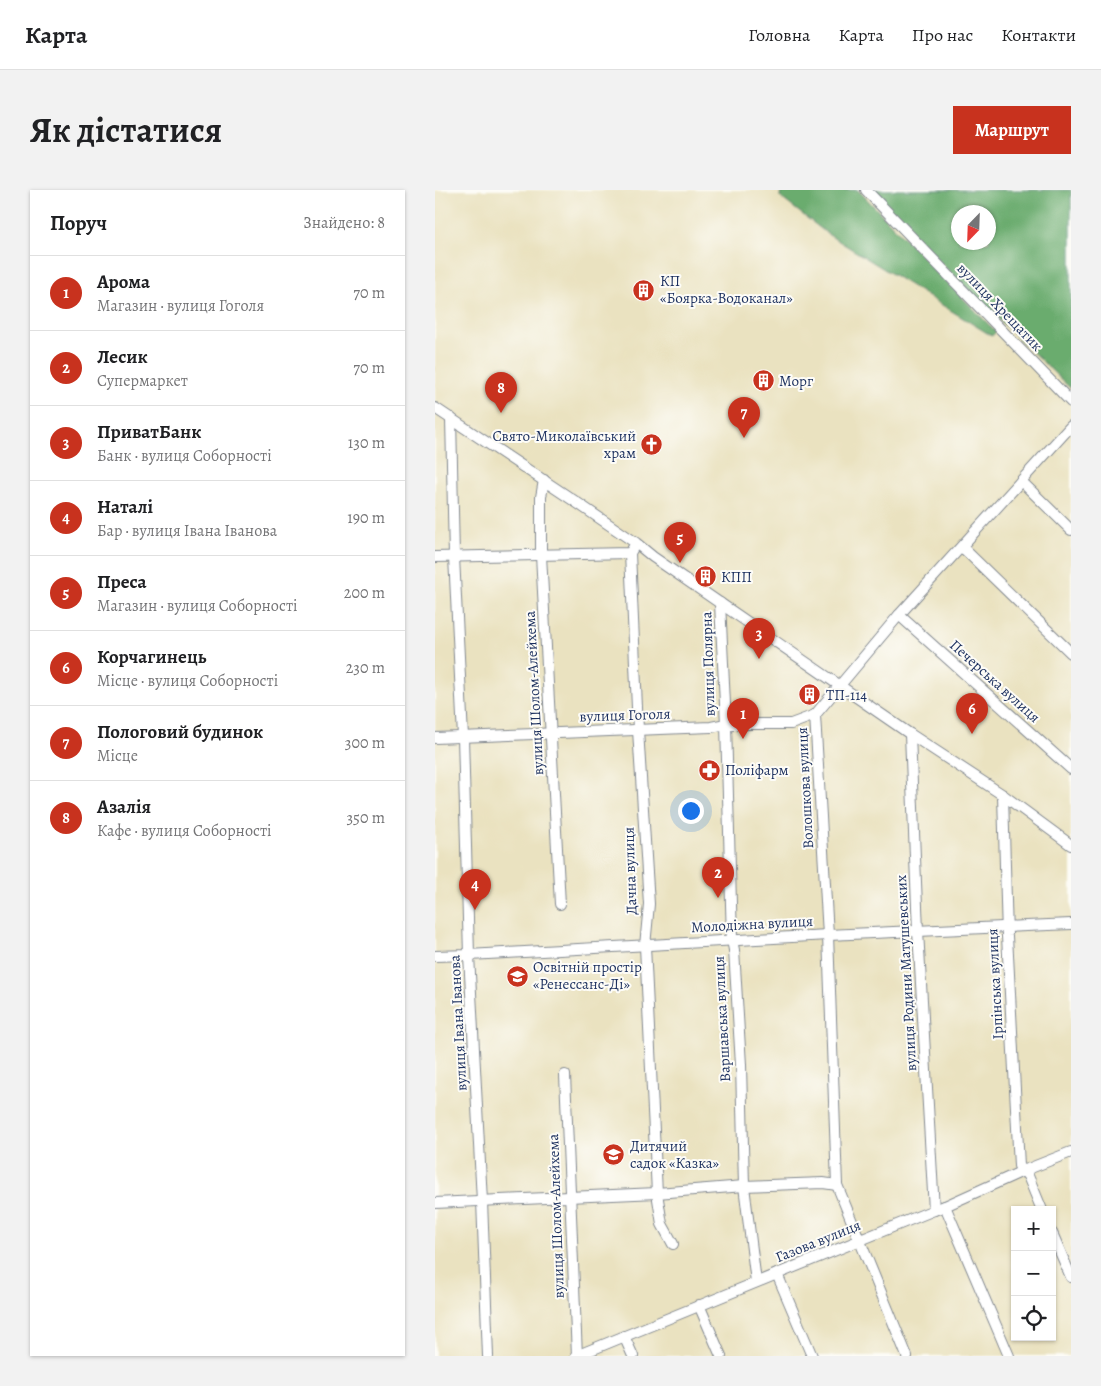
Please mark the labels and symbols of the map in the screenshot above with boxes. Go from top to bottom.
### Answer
north arrow [951,205,996,250]
street label: вулиця Хрещатик [953,259,1047,356]
place label: КП «Боярка-Водоканал» [660,271,793,308]
building icon: КП «Боярка-Водоканал» [632,278,656,302]
building icon: Морг [751,369,775,393]
place label: Морг [779,371,814,391]
pin: 8 [485,372,517,413]
pin: 7 [728,397,760,438]
place label: Свято-Миколаївський храм [492,426,636,463]
church icon: Свято-Миколаївський храм [640,433,664,457]
pin: 5 [664,522,696,563]
building icon: КПП [693,565,717,589]
place label: КПП [721,567,752,587]
street label: вулиця Шолом-Алейхема [520,610,548,776]
street label: вулиця Полярна [696,611,720,717]
pin: 3 [743,618,775,659]
street label: Печерська вулиця [945,635,1045,727]
building icon: ТП-114 [798,683,822,707]
place label: ТП-114 [826,685,867,705]
pin: 6 [956,693,988,734]
pin: 1 [727,698,759,739]
street label: вулиця Гоголя [579,703,671,727]
street label: Волошкова вулиця [792,727,818,849]
pharmacy icon: Поліфарм [697,758,721,782]
place label: Поліфарм [725,760,789,780]
your location [678,798,704,824]
street label: Дачна вулиця [618,827,642,915]
pin: 2 [702,857,734,898]
pin: 4 [459,869,491,910]
street label: вулиця Родини Матушевських [891,874,921,1072]
street label: Молодіжна вулиця [690,911,814,937]
street label: Ірпінська вулиця [982,928,1008,1040]
street label: вулиця Івана Іванова [444,954,472,1092]
street label: Варшавська вулиця [709,955,735,1083]
place label: Освітній простір «Ренессанс-Ді» [533,957,642,994]
school or university icon: Освітній простір «Ренессанс-Ді» [505,964,529,988]
street label: вулиця Шолом-Алейхема [543,1133,569,1299]
place label: Дитячий садок «Казка» [630,1136,720,1173]
school or university icon: Дитячий садок «Казка» [602,1143,626,1167]
street label: Газова вулиця [772,1215,864,1267]

